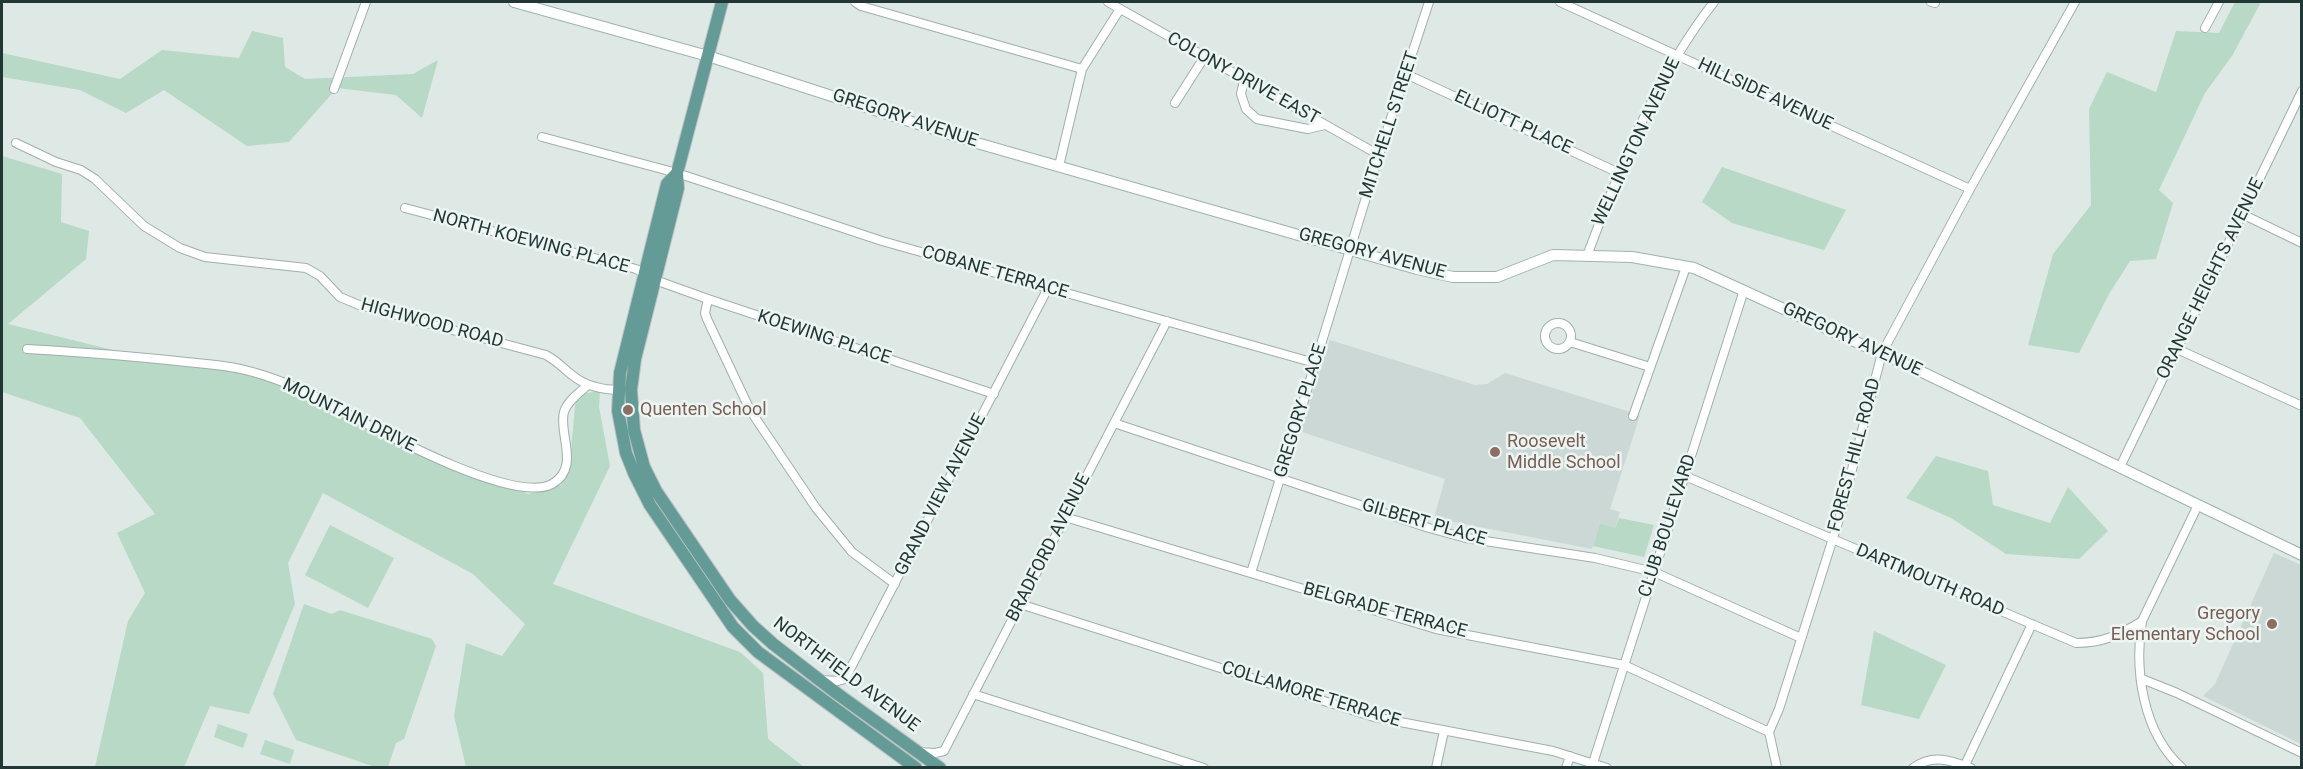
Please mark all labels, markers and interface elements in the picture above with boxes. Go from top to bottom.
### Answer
street label: COLONY DRIVE EAST [1163,28,1323,130]
street label: MITCHELL STREET [1356,49,1424,201]
street label: WELLINGTON AVENUE [1589,54,1685,230]
street label: HILLSIDE AVENUE [1694,54,1836,136]
street label: GREGORY AVENUE [830,85,980,153]
street label: ELLIOTT PLACE [1451,86,1575,160]
street label: ORANGE HEIGHTS AVENUE [2153,175,2269,383]
street label: NORTH KOEWING PLACE [430,205,632,279]
street label: GREGORY AVENUE [1296,224,1448,284]
street label: COBANE TERRACE [919,242,1071,304]
street label: HIGHWOOD ROAD [358,295,506,353]
street label: GREGORY AVENUE [1779,298,1925,382]
street label: KOEWING PLACE [755,306,893,370]
street label: GREGORY PLACE [1270,341,1332,481]
street label: MOUNTAIN DRIVE [279,374,419,458]
street label: FOREST HILL ROAD [1824,376,1886,534]
place label: Quenten School [640,399,767,421]
marker: Quenten School [621,403,635,417]
street label: GRAND VIEW AVENUE [891,411,991,579]
place label: Roosevelt Middle School [1507,431,1621,474]
marker: Roosevelt Middle School [1488,445,1502,459]
street label: CLUB BOULEVARD [1635,452,1701,600]
street label: BRADFORD AVENUE [1002,470,1096,626]
street label: GILBERT PLACE [1359,495,1489,551]
street label: DARTMOUTH ROAD [1853,540,2007,622]
street label: BELGRADE TERRACE [1301,579,1469,643]
place label: Gregory Elementary School [2111,603,2260,646]
street label: NORTHFIELD AVENUE [769,613,923,737]
marker: Gregory Elementary School [2265,617,2279,631]
street label: COLLAMORE TERRACE [1219,657,1403,733]

